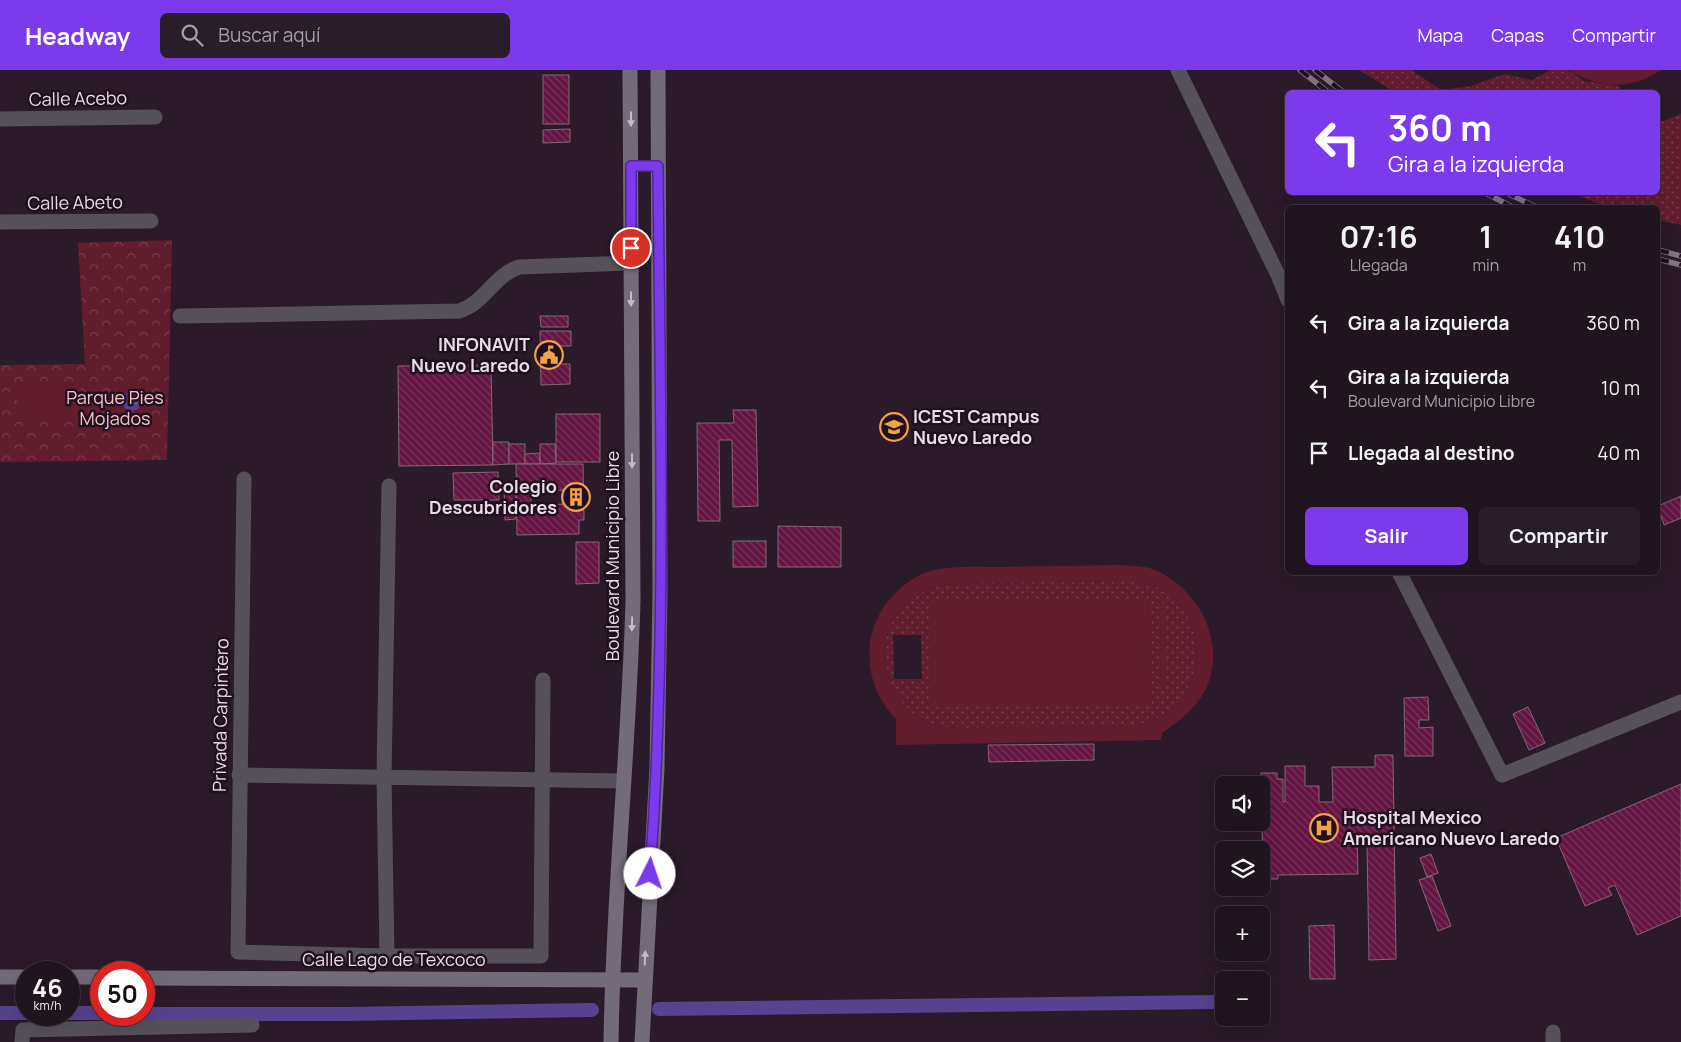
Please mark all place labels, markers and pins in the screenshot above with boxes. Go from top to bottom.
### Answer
pin [610,227,652,269]
place label: INFONAVIT Nuevo Laredo [411,332,530,377]
public building icon: INFONAVIT Nuevo Laredo [534,340,564,370]
place label: ICEST Campus Nuevo Laredo [913,404,1040,449]
school or university icon: ICEST Campus Nuevo Laredo [879,412,909,442]
place label: Colegio Descubridores [429,474,557,519]
building icon: Colegio Descubridores [561,482,591,512]
place label: Hospital Mexico Americano Nuevo Laredo [1343,805,1560,850]
hospital icon: Hospital Mexico Americano Nuevo Laredo [1309,813,1339,843]

